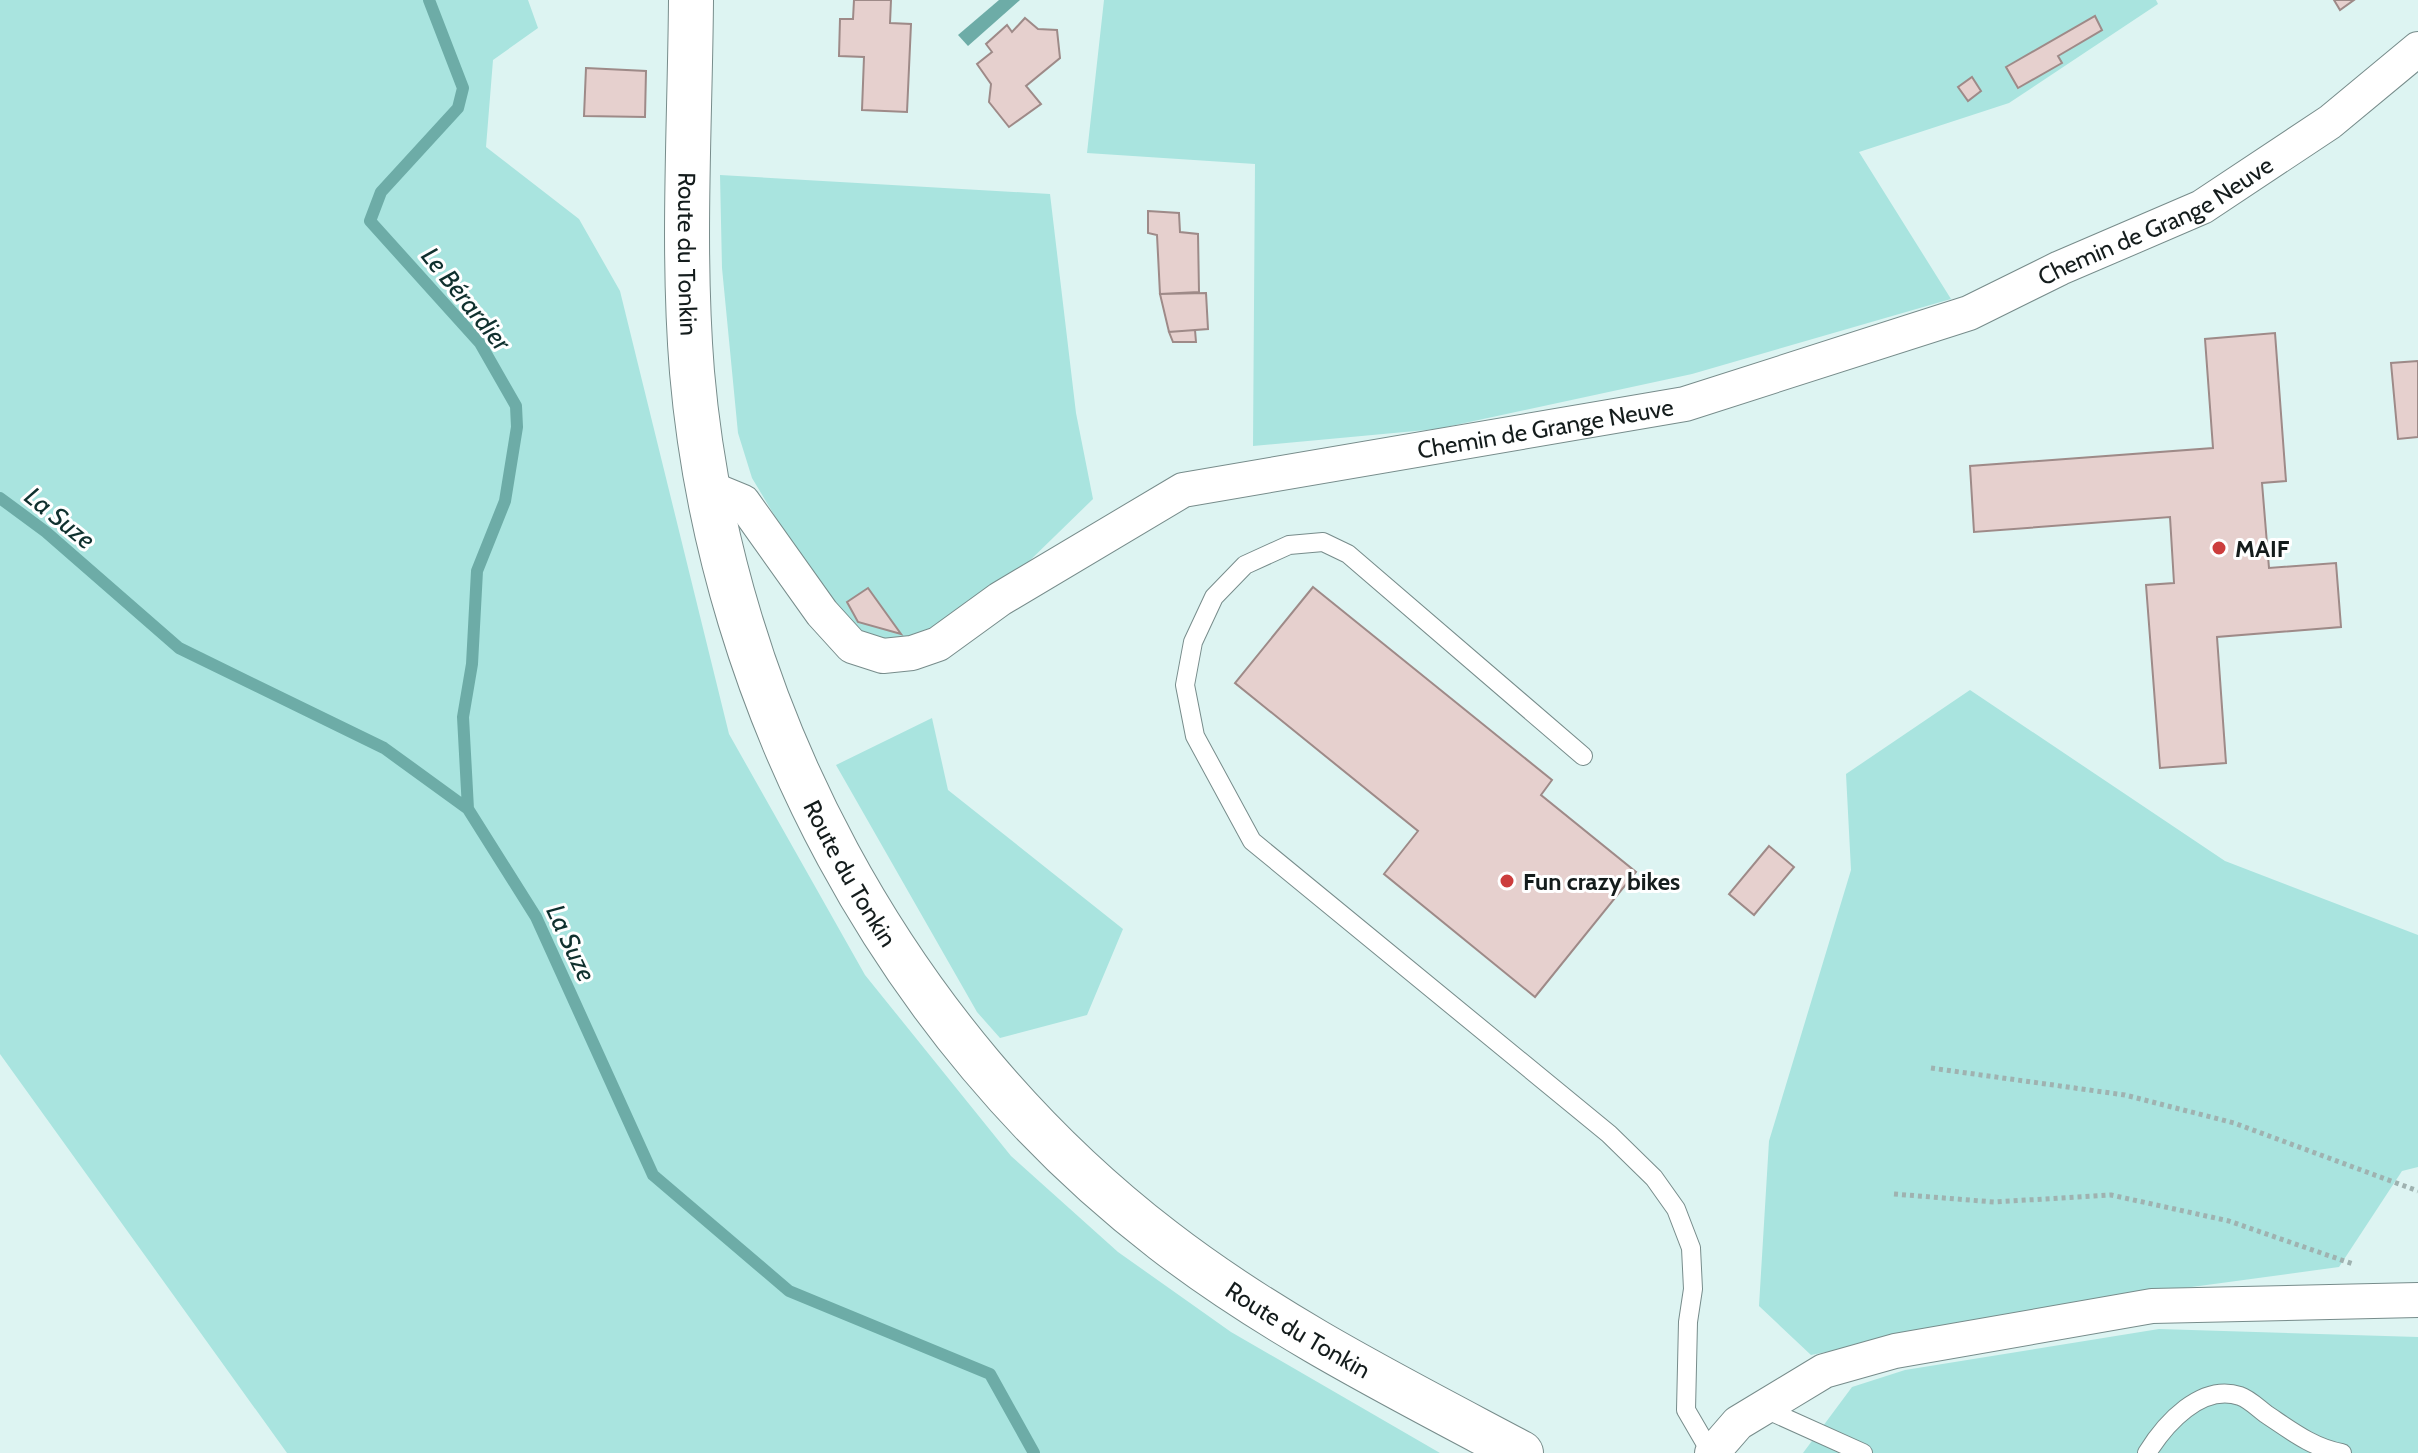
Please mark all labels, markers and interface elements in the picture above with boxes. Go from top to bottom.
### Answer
street label: Chemin de Grange Neuve [2033,150,2278,291]
street label: Route du Tonkin [673,172,704,336]
water label: Le Bérardier [414,241,518,358]
street label: Chemin de Grange Neuve [1415,392,1676,464]
water label: La Suze [18,480,102,556]
place label: MAIF [2235,534,2290,563]
marker: MAIF [2210,539,2228,557]
street label: Route du Tonkin [798,795,903,952]
place label: Fun crazy bikes [1523,867,1680,896]
marker: Fun crazy bikes [1498,872,1516,890]
water label: La Suze [539,900,603,987]
street label: Route du Tonkin [1220,1275,1376,1384]

